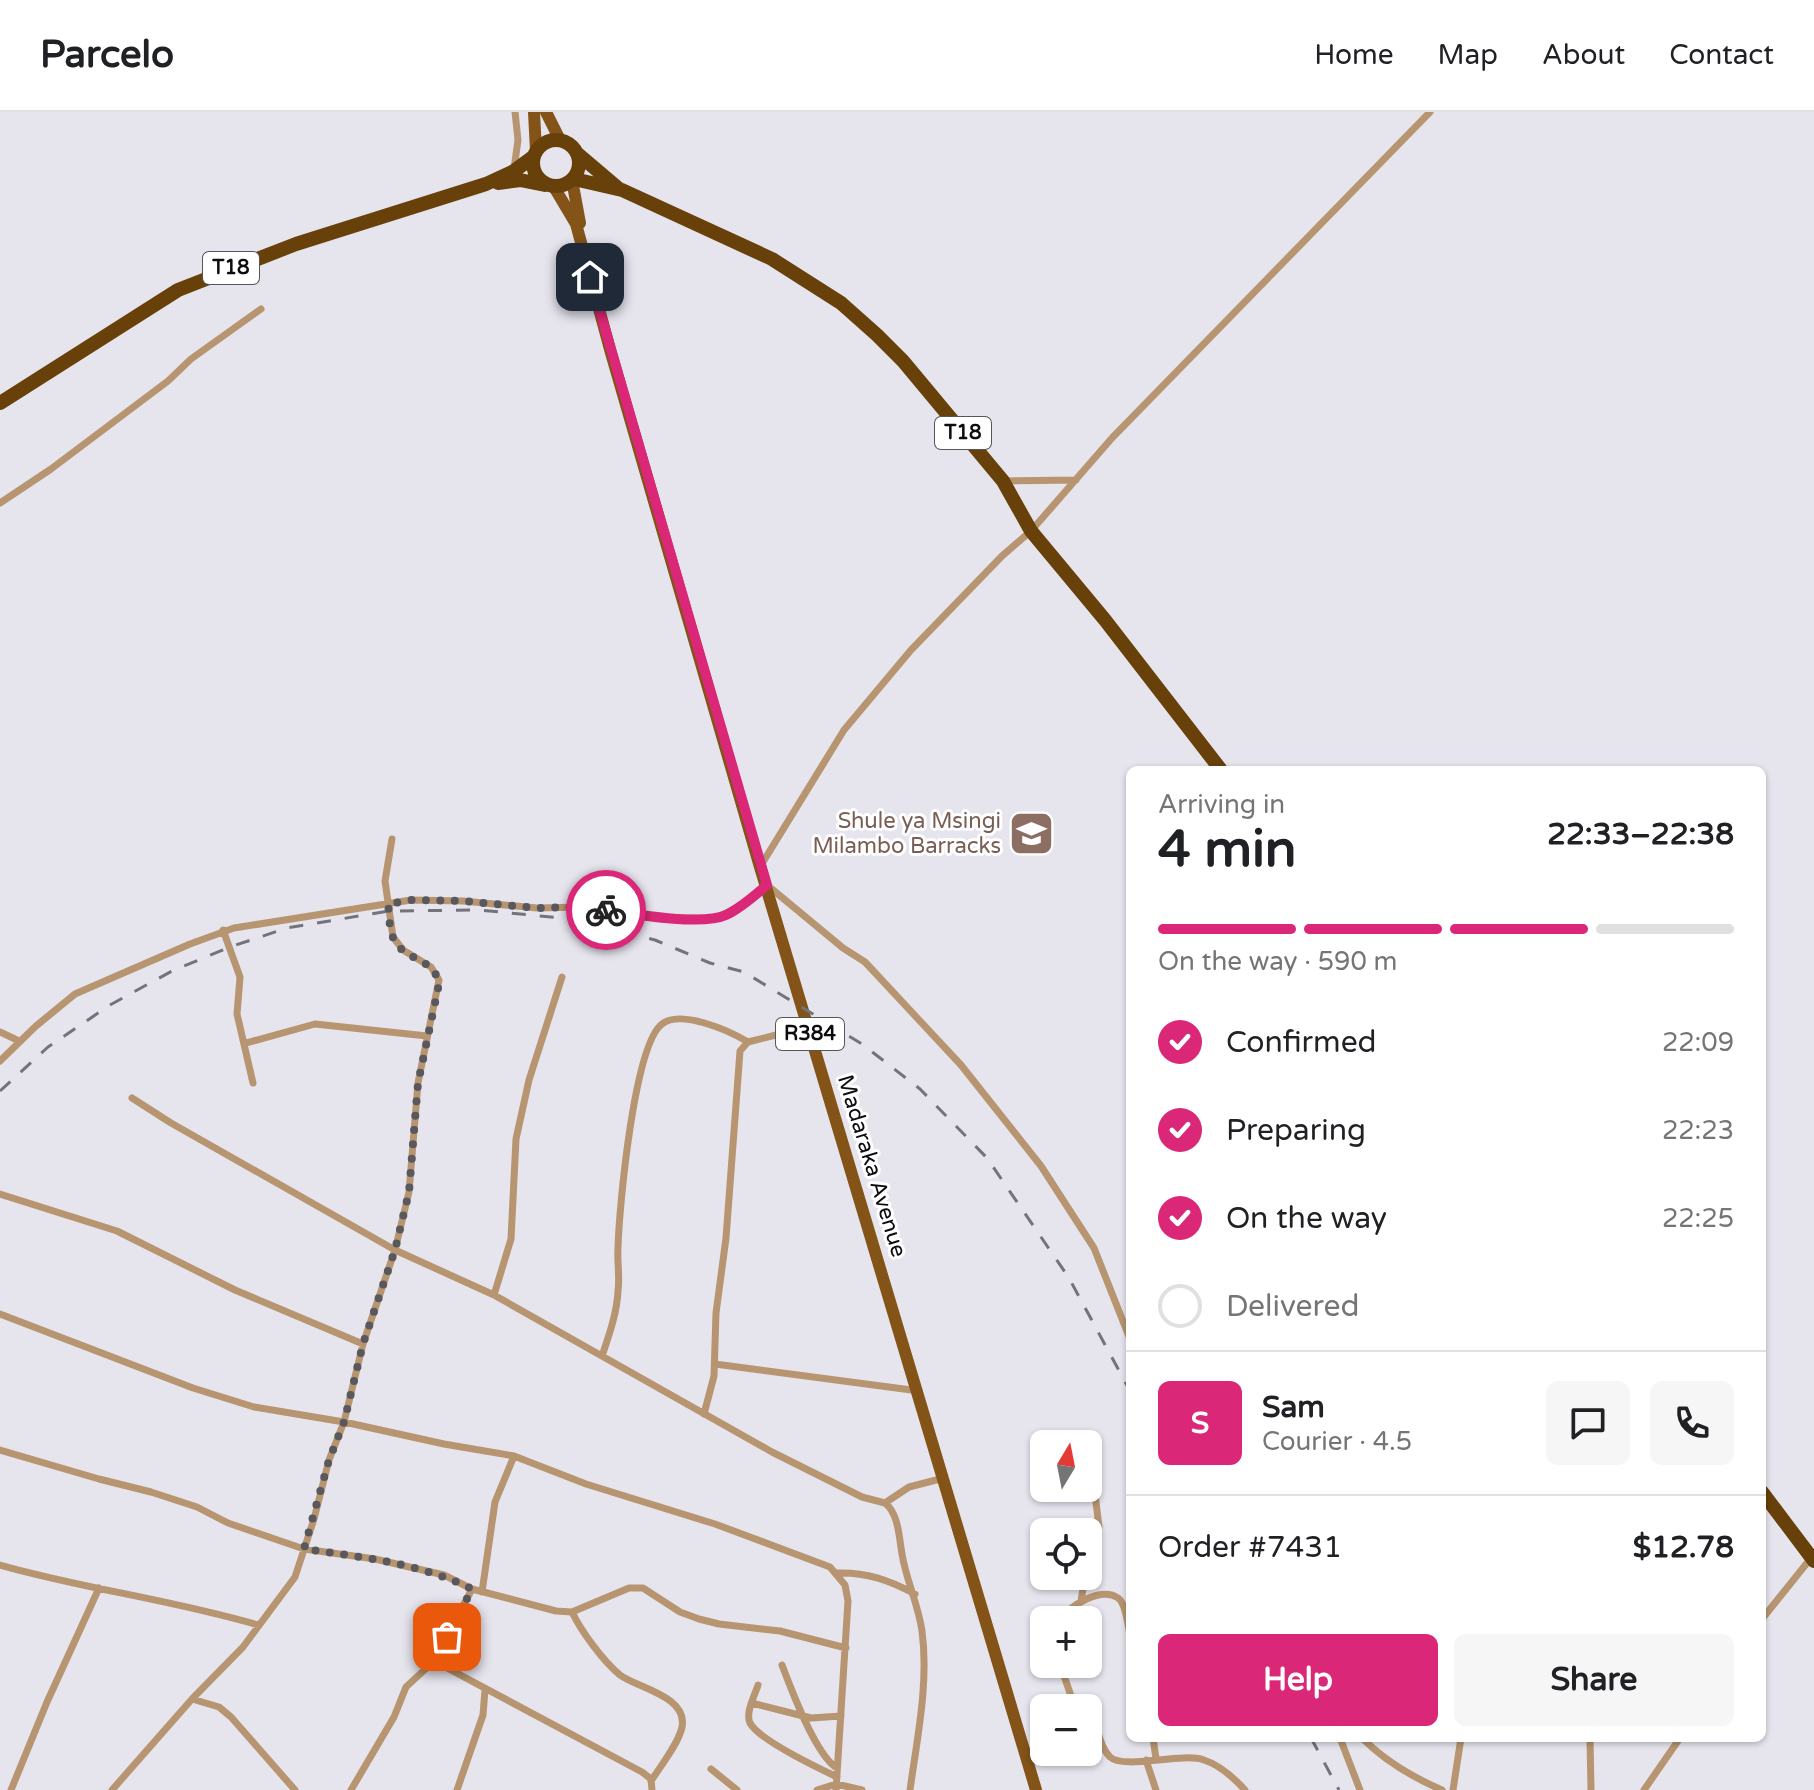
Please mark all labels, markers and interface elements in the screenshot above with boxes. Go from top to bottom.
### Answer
text: Parcelo [40,32,174,78]
text: Home [1314,38,1394,72]
text: Map [1438,38,1498,72]
text: About [1542,38,1625,72]
text: Contact [1669,38,1774,72]
pin [556,243,624,311]
road number: T18 [203,252,259,284]
icon: home [568,255,612,299]
road number: T18 [935,417,991,449]
text: Arriving in [1158,789,1285,820]
place label: Shule ya Msingi Milambo Barracks [812,808,1001,859]
school or university icon: Shule ya Msingi Milambo Barracks [1008,810,1056,858]
text: 22:33–22:38 [1547,816,1734,853]
text: 4 min [1158,818,1297,881]
courier [566,870,646,950]
icon: bike [584,888,628,932]
text: On the way · 590 m [1158,946,1397,977]
road number: R384 [776,1018,844,1050]
icon: check [1158,1020,1202,1064]
text: Confirmed [1226,1024,1377,1061]
text: 22:09 [1662,1027,1734,1058]
street label: Madaraka Avenue [832,1072,912,1260]
icon: check [1158,1108,1202,1152]
text: Preparing [1226,1112,1366,1149]
text: 22:23 [1662,1115,1734,1146]
icon: check [1158,1196,1202,1240]
text: On the way [1226,1200,1387,1237]
text: 22:25 [1662,1203,1734,1234]
text: Delivered [1226,1288,1360,1325]
button: chat [1546,1381,1630,1465]
button: phone [1650,1381,1734,1465]
text: Sam [1262,1389,1325,1426]
text: S [1191,1405,1209,1442]
text: Courier · 4.5 [1262,1426,1412,1457]
north arrow [1030,1430,1102,1502]
map controls [1030,1430,1102,1766]
button: locate [1030,1518,1102,1590]
text: Order #7431 [1158,1529,1342,1566]
text: $12.78 [1633,1529,1734,1566]
pin [413,1603,481,1671]
button: + [1030,1606,1102,1678]
icon: bag [425,1615,469,1659]
button: Help [1158,1634,1438,1726]
button: Share [1454,1634,1734,1726]
button: − [1030,1694,1102,1766]

